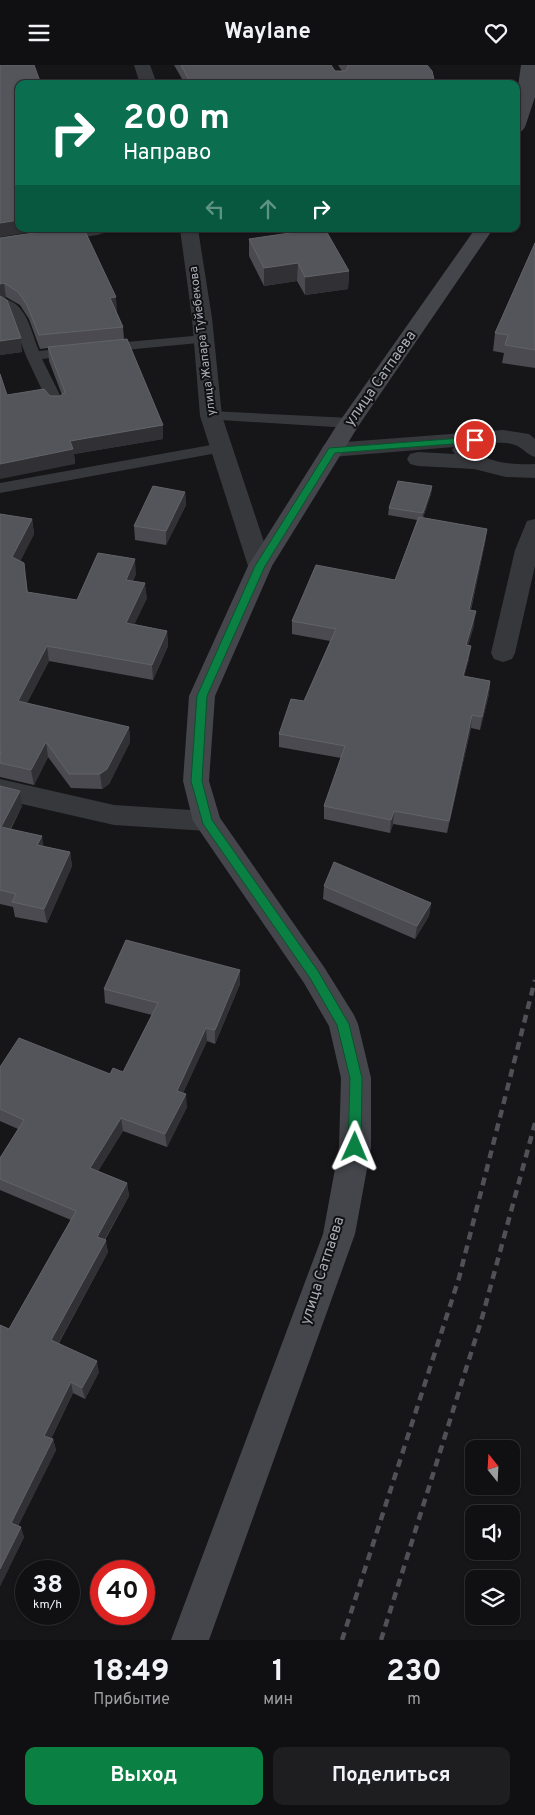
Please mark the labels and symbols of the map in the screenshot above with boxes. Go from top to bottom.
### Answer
street label: улица Жапара Туйебекова [186,265,220,417]
street label: улица Сатпаева [341,327,421,431]
pin [454,419,496,461]
position arrow [328,1120,380,1172]
street label: улица Сатпаева [297,1215,349,1327]
north arrow [465,1440,520,1495]
speed limit sign: 40 [90,1560,155,1625]

